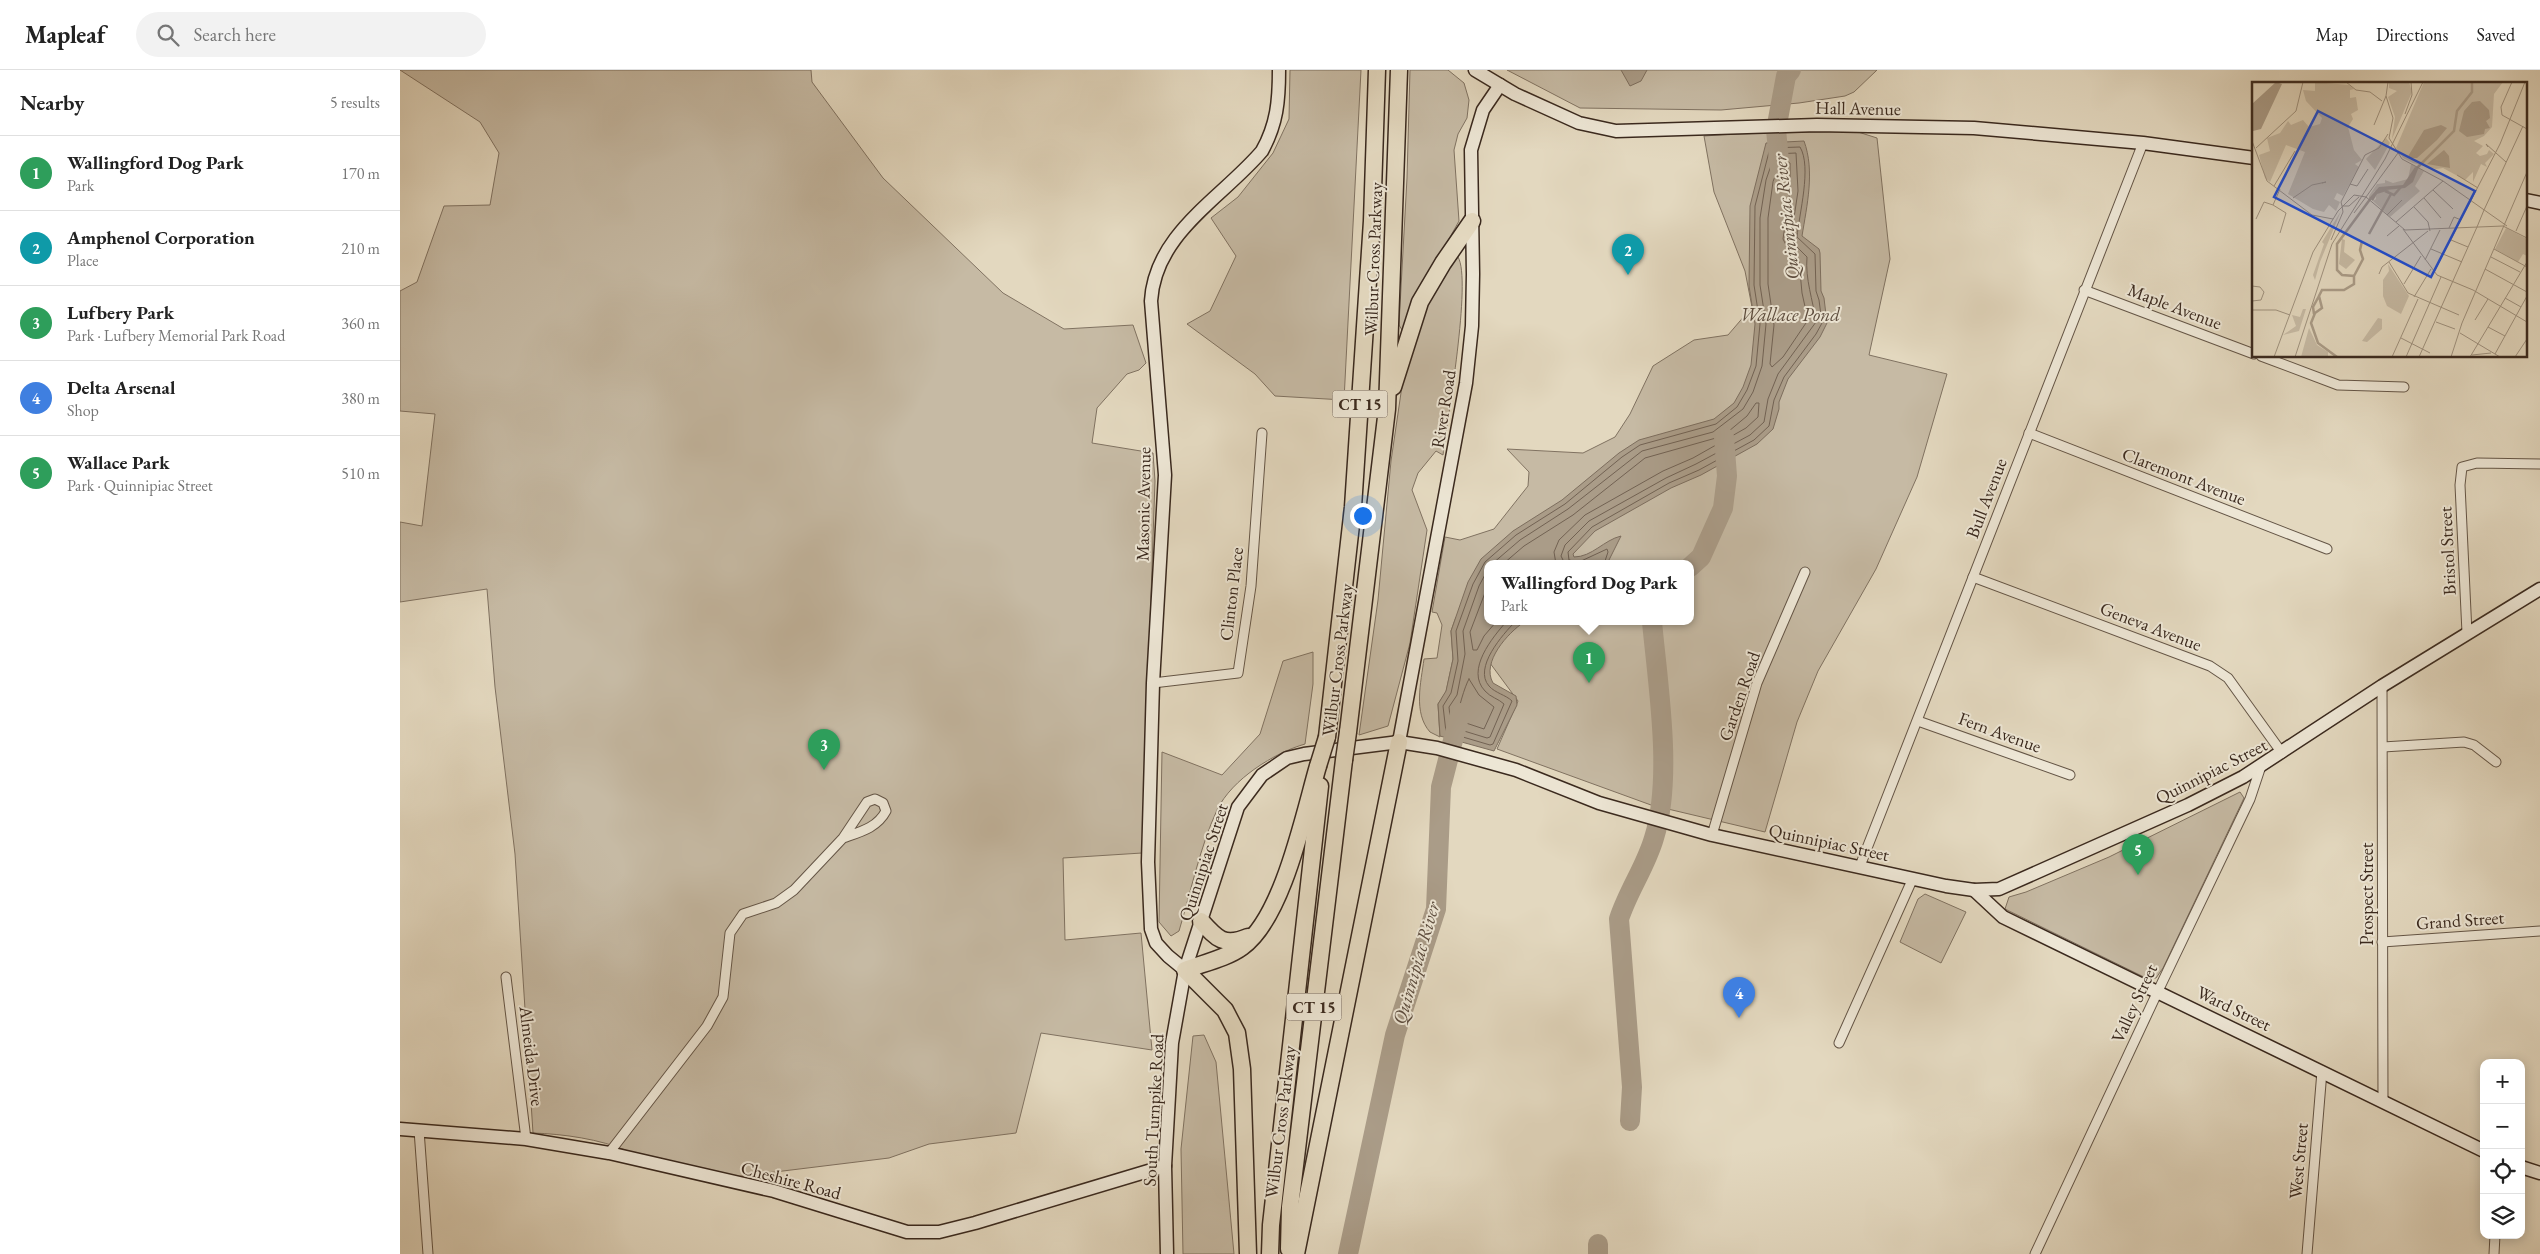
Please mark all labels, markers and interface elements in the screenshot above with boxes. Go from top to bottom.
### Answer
search box [136,12,486,57]
text: Mapleaf [25,19,106,50]
icon: search [154,21,182,49]
text: Search here [194,22,276,47]
text: Map [2316,23,2348,46]
text: Directions [2376,23,2448,46]
text: Saved [2476,23,2515,46]
inset map [2252,82,2528,358]
text: Nearby [20,89,84,116]
text: 5 results [330,92,380,113]
street label: Hall Avenue [1815,96,1901,120]
text: Wallingford Dog Park [67,150,244,175]
water label: Quinnipiac River [1767,152,1805,281]
text: 1 [32,163,40,184]
text: 170 m [341,163,380,184]
text: Park [67,175,94,196]
street label: Wilbur Cross Parkway [1359,182,1387,336]
text: Amphenol Corporation [67,225,255,250]
pin: 2 [1612,234,1644,275]
text: 2 [32,238,40,259]
text: 210 m [341,238,380,259]
text: Place [67,250,99,271]
street label: Maple Avenue [2125,278,2225,334]
text: Lufbery Park [67,300,174,325]
water label: Wallace Pond [1740,302,1840,327]
text: 3 [32,313,40,334]
text: 360 m [341,313,380,334]
text: Park · Lufbery Memorial Park Road [67,325,285,346]
street label: River Road [1425,367,1461,450]
text: Delta Arsenal [67,375,175,400]
text: 4 [32,388,40,409]
text: 380 m [341,388,380,409]
road number: CT 15 [1332,390,1388,418]
text: Shop [67,400,99,421]
street label: Claremont Avenue [2119,442,2249,510]
street label: Masonic Avenue [1131,447,1155,561]
text: Wallace Park [67,450,170,475]
street label: Bull Avenue [1960,455,2012,541]
text: 5 [32,463,40,484]
text: 510 m [341,463,380,484]
text: Park · Quinnipiac Street [67,475,213,496]
your location [1350,503,1376,529]
street label: Bristol Street [2433,506,2461,596]
street label: Clinton Place [1214,546,1248,642]
popup [1484,560,1694,625]
text: Wallingford Dog Park [1501,570,1677,595]
street label: Wilbur Cross Parkway [1316,582,1358,738]
text: Park [1501,595,1528,616]
street label: Geneva Avenue [2097,596,2205,656]
pin: 1 [1573,642,1605,683]
street label: Garden Road [1713,647,1765,744]
street label: Fern Avenue [1955,706,2045,758]
pin: 3 [808,729,840,770]
street label: Quinnipiac Street [2151,733,2271,809]
street label: Quinnipiac Street [1173,800,1233,924]
street label: Quinnipiac Street [1767,818,1892,866]
pin: 5 [2122,834,2154,875]
street label: Prospect Street [2355,842,2378,945]
water label: Quinnipiac River [1387,898,1446,1027]
street label: Grand Street [2415,905,2505,935]
street label: Valley Street [2106,960,2162,1046]
pin: 4 [1723,977,1755,1018]
street label: Ward Street [2193,980,2275,1036]
road number: CT 15 [1286,994,1342,1020]
street label: Almeida Drive [514,1004,550,1107]
street label: South Turnpike Road [1138,1032,1169,1187]
street label: Wilbur Cross Parkway [1259,1044,1301,1200]
map controls [2480,1059,2525,1239]
button: + [2480,1059,2525,1104]
button: − [2480,1104,2525,1149]
street label: West Street [2283,1122,2313,1200]
button: locate [2480,1149,2525,1194]
street label: Cheshire Road [738,1156,845,1205]
button: layers [2480,1194,2525,1239]

